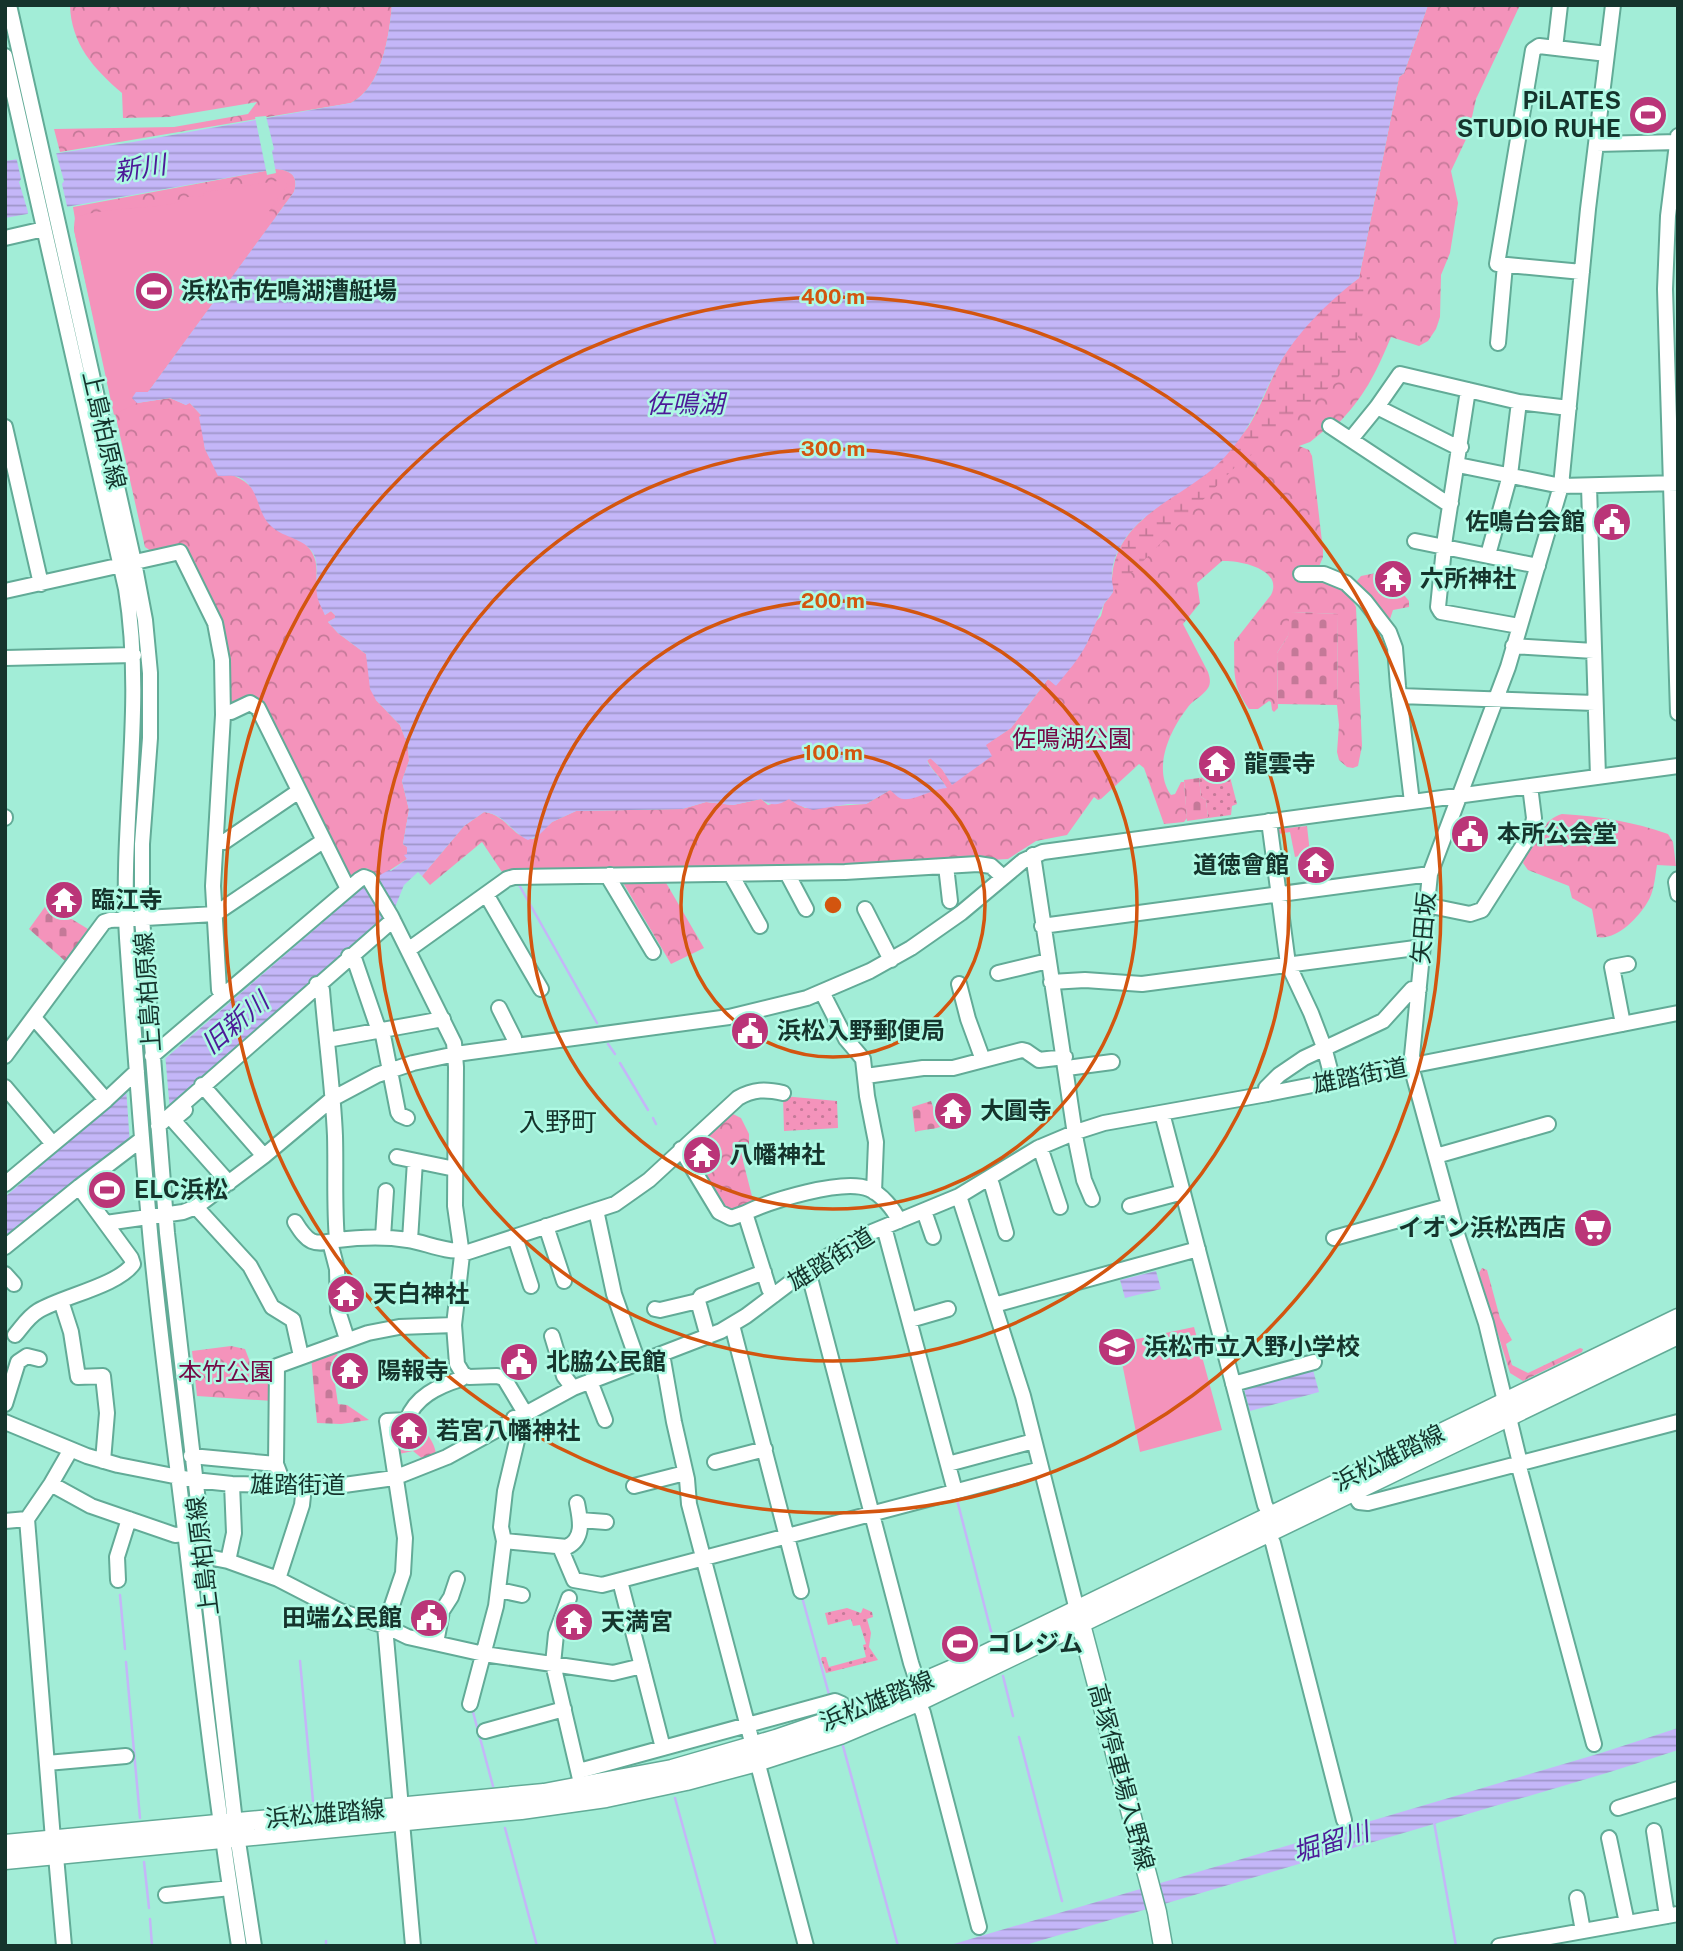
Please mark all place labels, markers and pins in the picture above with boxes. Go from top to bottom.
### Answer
place label: PiLATES STUDIO RUHE [1457,86,1621,142]
sports icon: PiLATES STUDIO RUHE [1627,94,1669,136]
sports icon: 浜松市佐鳴湖漕艇場 [133,270,175,312]
place label: 浜松市佐鳴湖漕艇場 [181,276,397,304]
public building icon: 佐鳴台会館 [1591,501,1633,543]
place label: 佐鳴台会館 [1465,507,1585,535]
temple icon: 六所神社 [1372,558,1414,600]
place label: 六所神社 [1420,564,1516,592]
temple icon: 龍雲寺 [1196,743,1238,785]
place label: 龍雲寺 [1244,749,1316,777]
public building icon: 本所公会堂 [1449,813,1491,855]
place label: 本所公会堂 [1497,819,1617,847]
temple icon: 道徳會館 [1295,844,1337,886]
place label: 道徳會館 [1193,850,1289,878]
temple icon: 臨江寺 [43,879,85,921]
place label: 臨江寺 [91,885,163,913]
centre of rings [821,893,845,917]
public building icon: 浜松入野郵便局 [729,1010,771,1052]
place label: 浜松入野郵便局 [777,1016,945,1044]
temple icon: 大圓寺 [932,1090,974,1132]
place label: 大圓寺 [980,1096,1052,1124]
temple icon: 八幡神社 [681,1134,723,1176]
place label: 八幡神社 [729,1140,825,1168]
sports icon: ELC浜松 [86,1169,128,1211]
place label: ELC浜松 [134,1175,228,1203]
supermarket icon: イオン浜松西店 [1572,1207,1614,1249]
place label: イオン浜松西店 [1398,1213,1566,1241]
temple icon: 天白神社 [325,1273,367,1315]
place label: 天白神社 [373,1279,469,1307]
school or university icon: 浜松市立入野小学校 [1096,1326,1138,1368]
place label: 浜松市立入野小学校 [1144,1332,1360,1360]
public building icon: 北脇公民館 [498,1341,540,1383]
place label: 北脇公民館 [546,1347,666,1375]
temple icon: 陽報寺 [329,1350,371,1392]
place label: 陽報寺 [377,1356,449,1384]
temple icon: 若宮八幡神社 [388,1410,430,1452]
place label: 若宮八幡神社 [436,1416,580,1444]
public building icon: 田端公民館 [408,1597,450,1639]
temple icon: 天満宮 [553,1601,595,1643]
place label: 田端公民館 [282,1603,402,1631]
place label: 天満宮 [601,1607,673,1635]
sports icon: コレジム [939,1623,981,1665]
place label: コレジム [987,1629,1083,1657]

